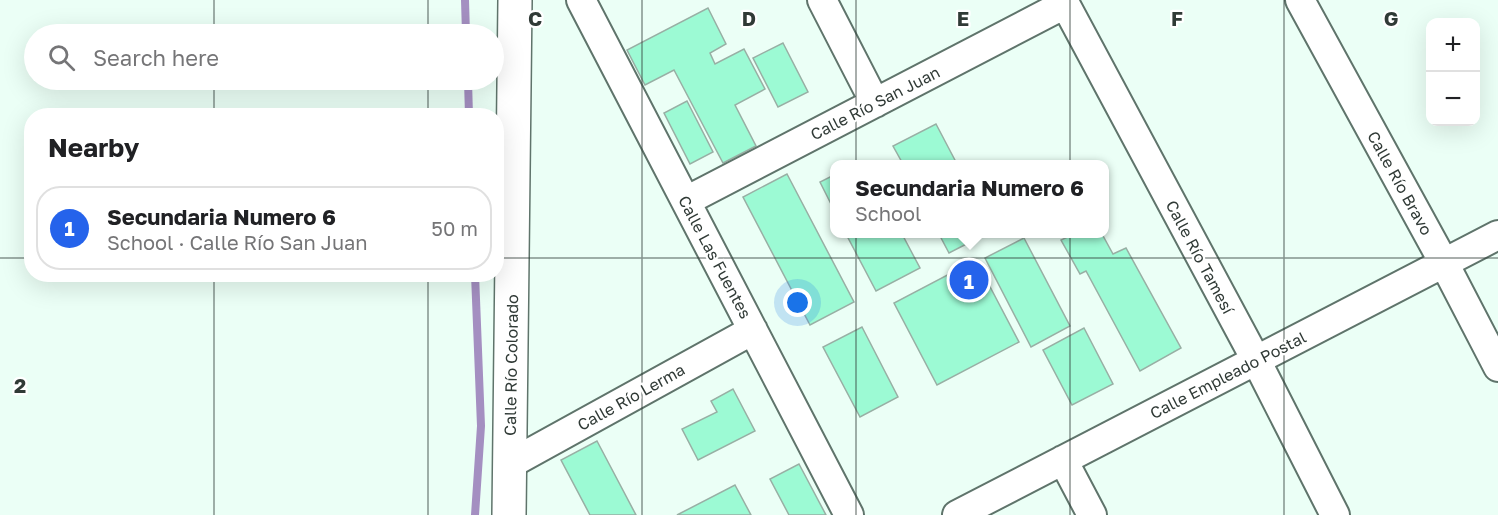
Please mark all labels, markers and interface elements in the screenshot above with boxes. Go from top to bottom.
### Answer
text: C [528,6,542,30]
text: D [742,6,756,30]
text: E [957,6,969,30]
text: F [1171,6,1183,30]
text: G [1384,6,1398,30]
map controls [1426,18,1480,126]
button: + [1426,18,1480,72]
search box [24,24,504,90]
icon: search [45,41,78,74]
text: Search here [93,44,219,71]
street label: Calle Río San Juan [807,62,943,144]
button: − [1426,72,1480,126]
street label: Calle Río Bravo [1363,128,1437,238]
text: Nearby [48,132,139,163]
popup [830,160,1109,238]
text: Secundaria Numero 6 [855,174,1084,201]
street label: Calle Las Fuentes [674,192,756,322]
street label: Calle Río Tamesí [1162,197,1239,319]
text: School [855,201,921,225]
text: Secundaria Numero 6 [107,203,336,230]
text: 1 [64,216,75,240]
text: 50 m [431,216,478,240]
text: School · Calle Río San Juan [107,230,368,254]
pin: 1 [950,258,988,302]
your location [783,288,812,317]
street label: Calle Río Colorado [500,294,522,436]
street label: Calle Empleado Postal [1147,327,1309,423]
street label: Calle Río Lerma [574,359,688,435]
text: 2 [14,373,26,397]

